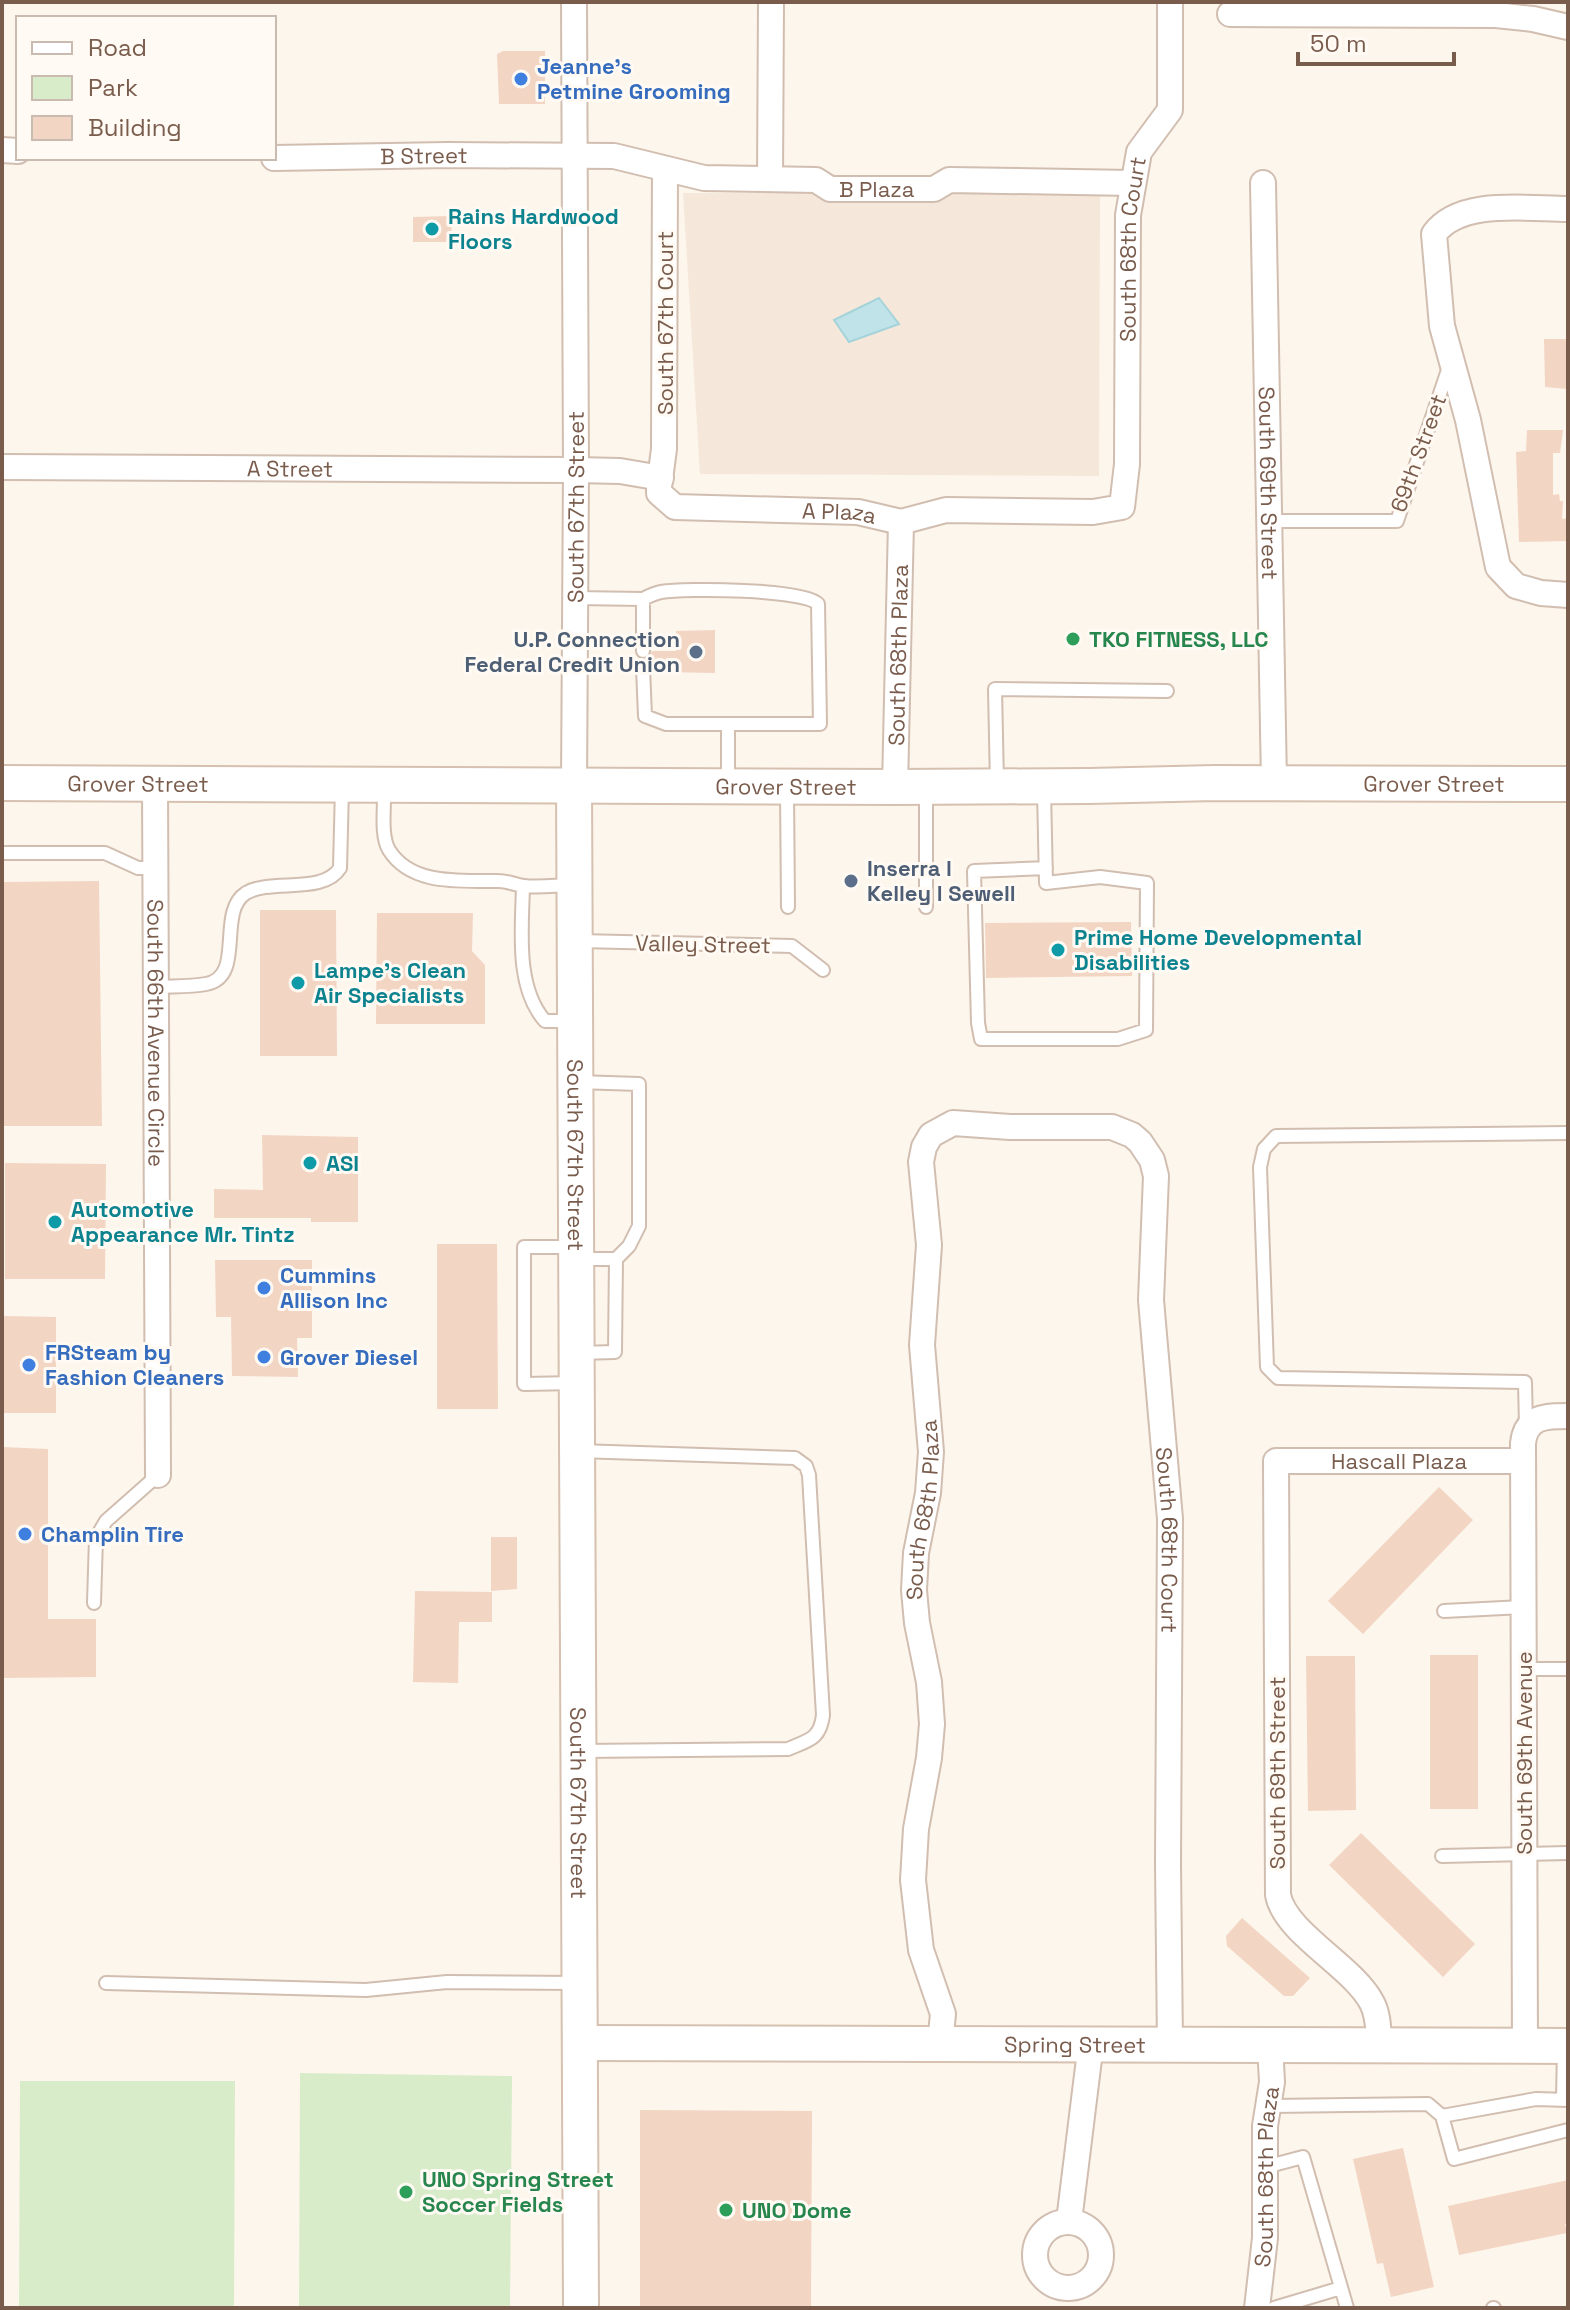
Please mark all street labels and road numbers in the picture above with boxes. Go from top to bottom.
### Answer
street label: B Street [380,141,468,170]
street label: South 68th Court [1113,155,1152,342]
street label: B Plaza [839,175,915,203]
street label: South 67th Court [651,231,679,415]
street label: South 69th Street [1253,386,1284,580]
street label: 69th Street [1384,390,1452,516]
street label: South 67th Street [561,411,590,603]
street label: A Street [247,454,333,483]
street label: A Plaza [802,496,880,530]
street label: South 68th Plaza [882,564,914,746]
street label: Grover Street [67,769,209,798]
street label: Grover Street [1363,769,1505,798]
street label: Grover Street [715,772,857,801]
street label: South 66th Avenue Circle [141,899,171,1167]
street label: Valley Street [635,929,771,959]
street label: South 67th Street [561,1059,590,1251]
street label: South 68th Plaza [900,1418,945,1601]
street label: South 68th Court [1150,1446,1184,1633]
street label: Hascall Plaza [1331,1447,1467,1475]
street label: South 69th Avenue [1510,1651,1538,1855]
street label: South 69th Street [1263,1676,1291,1870]
street label: South 67th Street [564,1707,593,1899]
street label: Spring Street [1004,2030,1146,2059]
street label: South 68th Plaza [1248,2084,1285,2269]

